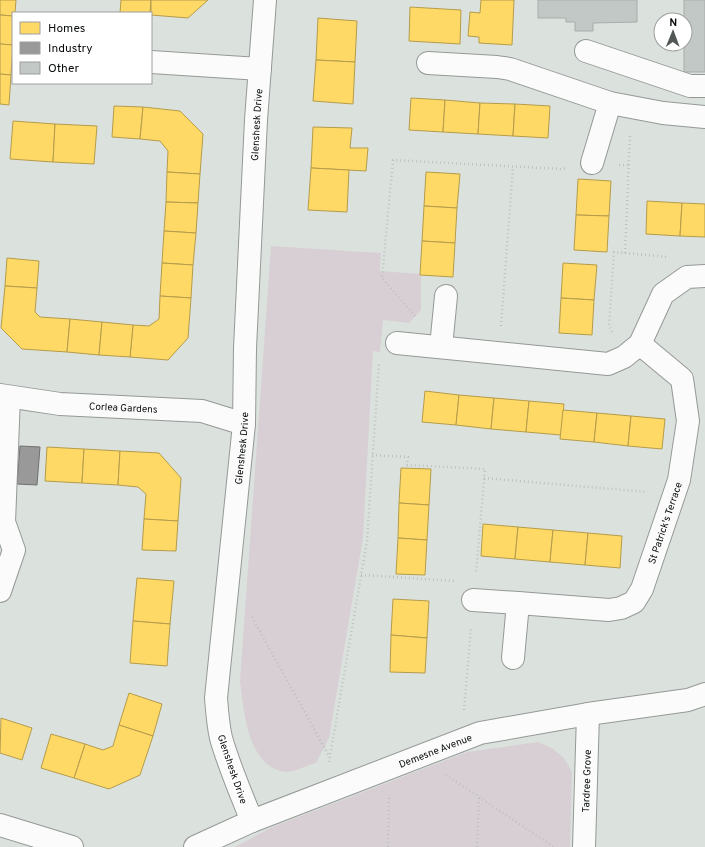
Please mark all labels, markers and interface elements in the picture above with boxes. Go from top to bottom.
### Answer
legend [12,12,152,84]
north arrow [653,12,693,52]
text: N [669,16,677,30]
text: Homes [48,21,85,37]
text: Industry [48,41,93,57]
text: Other [48,61,80,77]
street label: Glenshesk Drive [249,88,266,161]
street label: Corlea Gardens [88,400,158,417]
street label: Glenshesk Drive [233,412,252,485]
street label: St Patrick's Terrace [646,480,686,566]
street label: Demesne Avenue [397,732,474,772]
street label: Glenshesk Drive [214,733,250,806]
street label: Tardree Grove [580,749,595,813]

